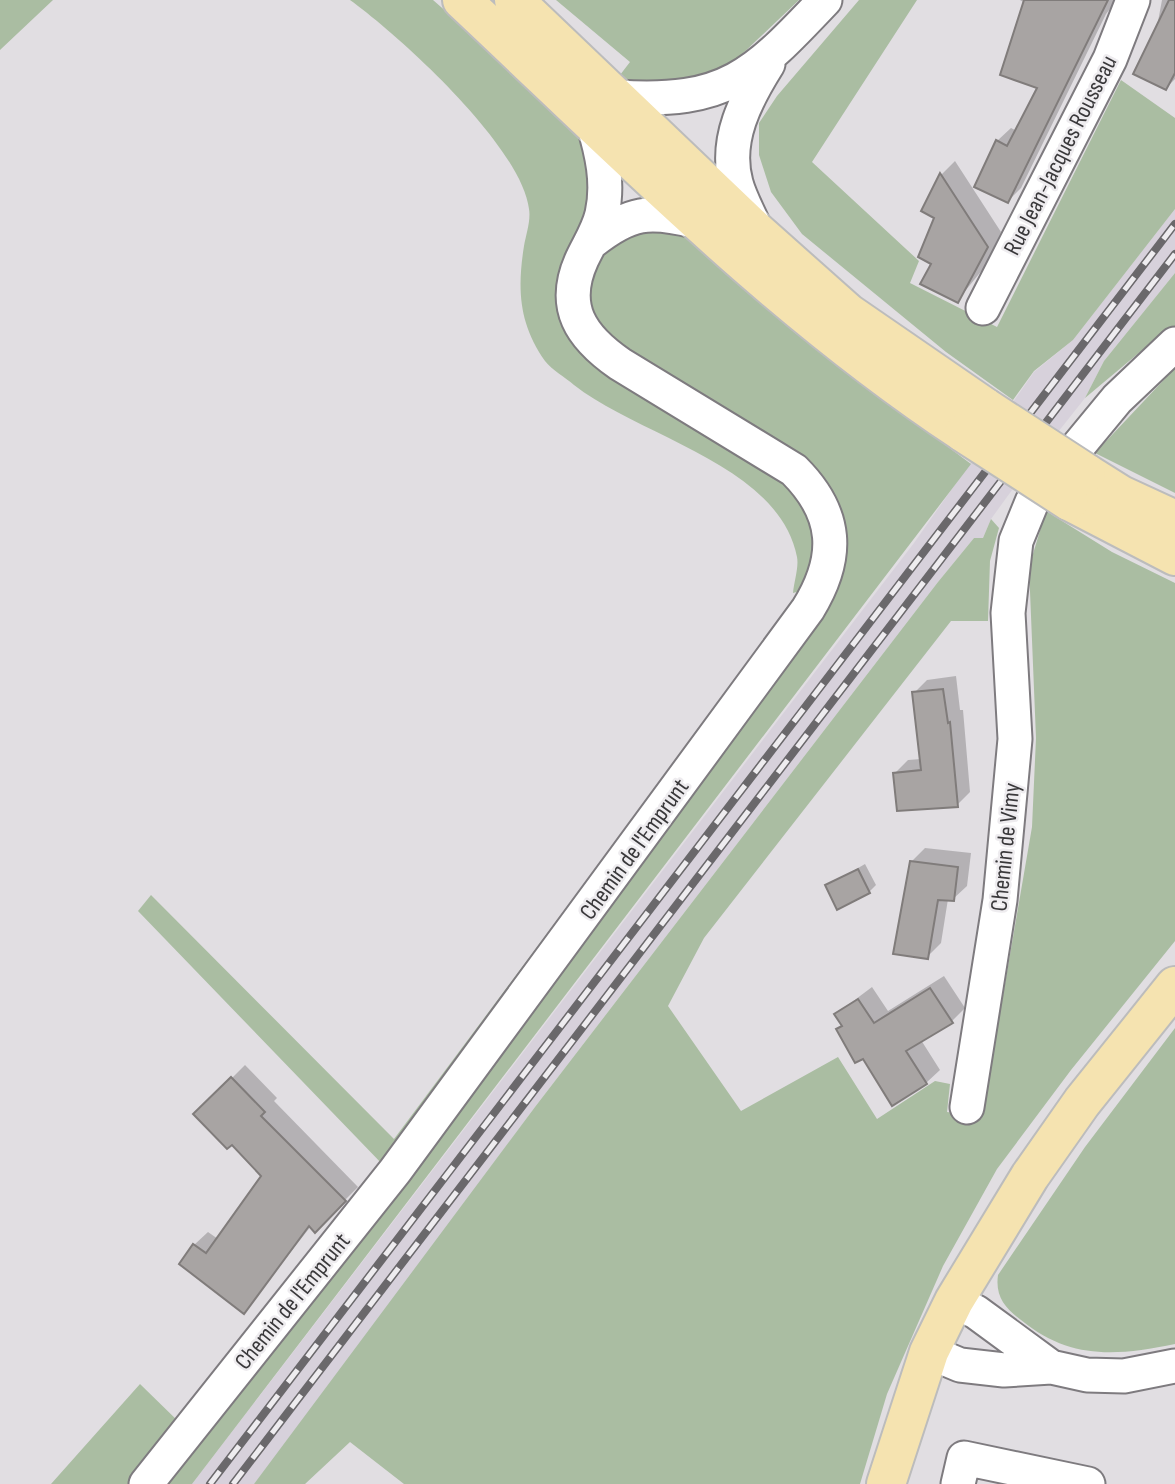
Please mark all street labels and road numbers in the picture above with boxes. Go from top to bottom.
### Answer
street label: Rue Jean-Jacques Rousseau [998,50,1123,260]
street label: Chemin de l'Emprunt [574,773,695,925]
street label: Chemin de Vimy [984,781,1027,913]
street label: Chemin de l'Emprunt [229,1227,356,1375]

